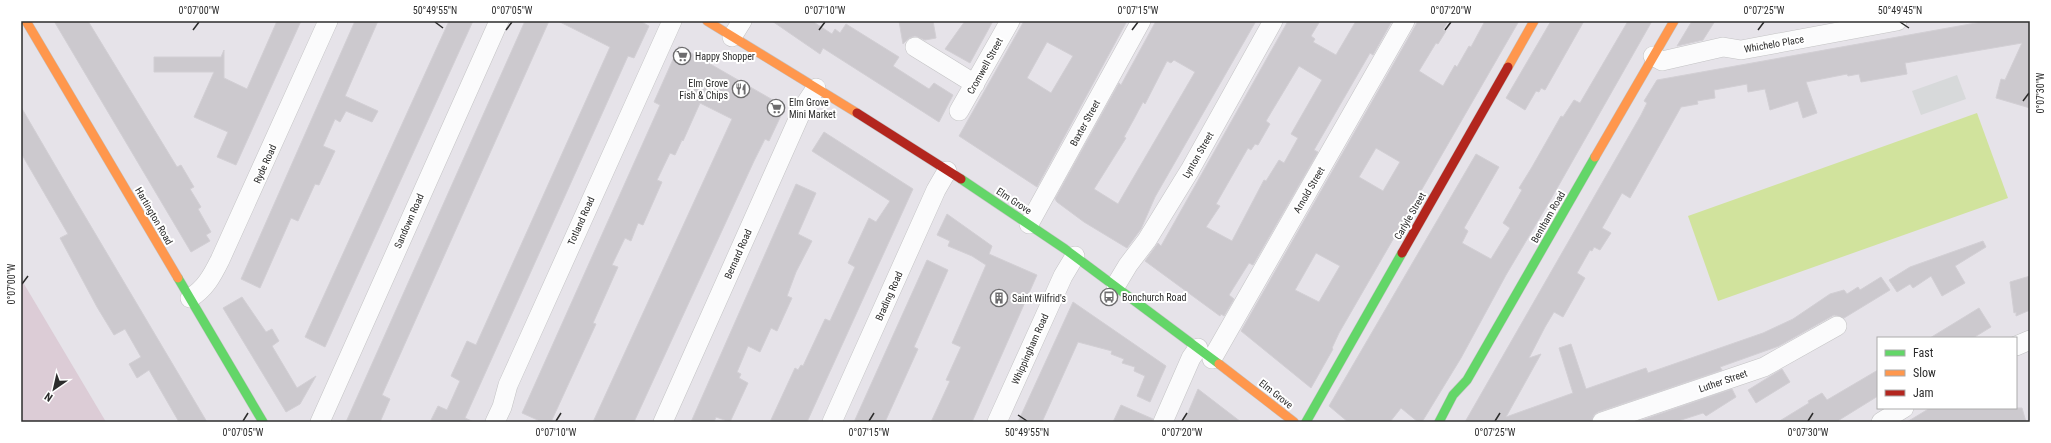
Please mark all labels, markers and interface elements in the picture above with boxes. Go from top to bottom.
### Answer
text: 0°07'00"W [179,5,220,16]
text: 50°49'55"N [413,5,457,16]
text: 0°07'05"W [492,5,533,16]
text: 0°07'10"W [805,5,846,16]
text: 0°07'15"W [1118,5,1159,16]
text: 0°07'20"W [1431,5,1472,16]
text: 0°07'25"W [1744,5,1785,16]
text: 50°49'45"N [1878,5,1922,16]
street label: Whichelo Place [1743,33,1805,55]
street label: Cromwell Street [965,36,1005,96]
supermarket icon: Happy Shopper [672,46,692,66]
place label: Happy Shopper [695,51,755,62]
text: 0°07'30"W [2035,72,2046,114]
place label: Elm Grove Fish & Chips [679,78,728,101]
restaurant icon: Elm Grove Fish & Chips [731,79,751,99]
place label: Elm Grove Mini Market [789,97,836,120]
supermarket icon: Elm Grove Mini Market [766,98,786,118]
street label: Baxter Street [1068,98,1102,148]
street label: Lynton Street [1180,130,1216,180]
street label: Ryde Road [252,143,278,185]
street label: Arnold Street [1291,165,1327,215]
street label: Hartington Road [133,185,175,247]
street label: Elm Grove [994,186,1034,217]
street label: Bentham Road [1529,189,1567,245]
street label: Carlyle Street [1392,190,1428,242]
street label: Sandown Road [392,192,426,250]
street label: Totland Road [565,195,597,247]
street label: Bernard Road [722,227,754,281]
text: 0°07'00"W [6,263,17,305]
street label: Brading Road [873,270,905,322]
bus stop icon: Bonchurch Road [1099,287,1119,307]
building icon: Saint Wilfrid's [989,288,1009,308]
place label: Bonchurch Road [1122,292,1186,303]
place label: Saint Wilfrid's [1012,293,1066,304]
street label: Whippingham Road [1009,312,1051,386]
legend [1877,337,2017,409]
text: Fast [1913,346,1934,360]
text: Slow [1913,366,1936,380]
street label: Luther Street [1697,368,1749,394]
north arrow [34,369,74,409]
street label: Elm Grove [1257,377,1295,411]
text: Jam [1913,386,1934,400]
text: N [42,389,55,404]
text: 0°07'05"W [223,427,264,438]
text: 0°07'10"W [536,427,577,438]
text: 0°07'15"W [849,427,890,438]
text: 50°49'55"N [1005,427,1049,438]
text: 0°07'20"W [1162,427,1203,438]
text: 0°07'25"W [1475,427,1516,438]
text: 0°07'30"W [1788,427,1829,438]

